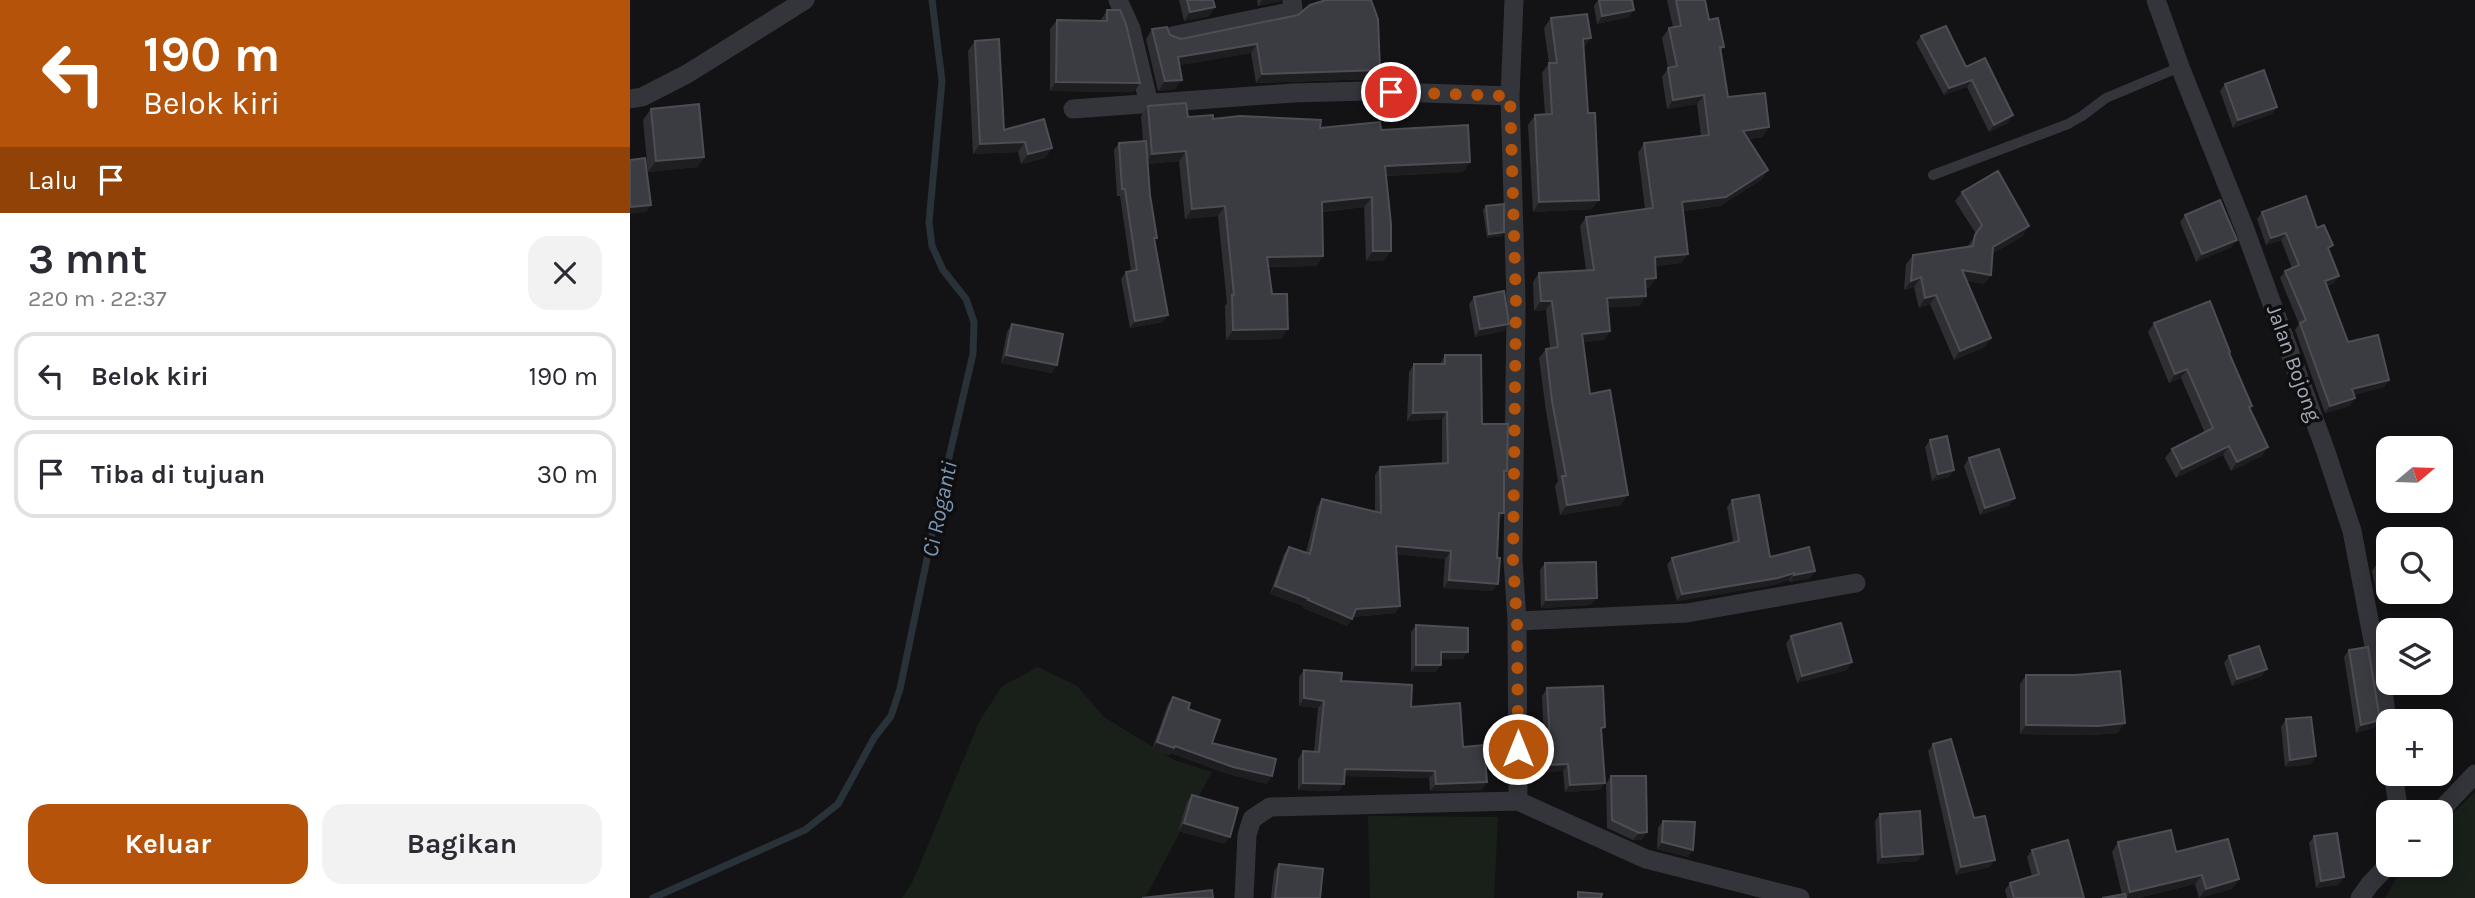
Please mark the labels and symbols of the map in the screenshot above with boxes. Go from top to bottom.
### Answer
pin [1361,62,1421,122]
street label: Jalan Bojong [2262,301,2326,425]
north arrow [2376,436,2454,513]
water label: Ci Roganti [916,459,963,560]
position arrow [1481,712,1555,786]

